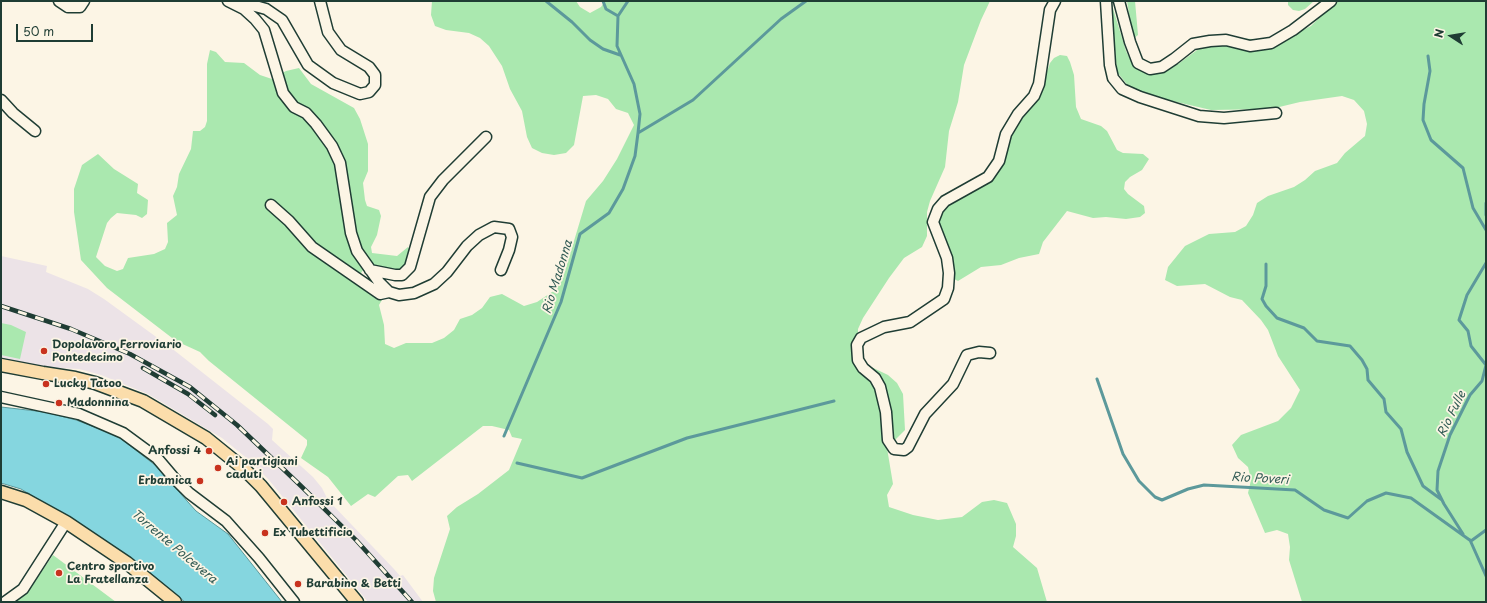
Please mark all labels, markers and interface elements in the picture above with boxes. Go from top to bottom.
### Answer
scale bar [18,16,95,42]
north arrow [1431,16,1471,56]
text: 50 m [23,22,54,40]
text: N [1430,27,1448,39]
water label: Rio Madonna [540,238,576,316]
place label: Dopolavoro Ferroviario Pontedecimo [52,338,182,364]
marker: Dopolavoro Ferroviario Pontedecimo [39,346,49,356]
place label: Lucky Tatoo [54,377,122,391]
marker: Lucky Tatoo [41,379,51,389]
water label: Rio Fulle [1435,389,1469,439]
place label: Madonnina [67,396,129,410]
marker: Madonnina [54,398,64,408]
place label: Anfossi 4 [148,444,201,458]
marker: Anfossi 4 [204,446,214,456]
place label: Ai partigiani caduti [226,455,298,481]
marker: Ai partigiani caduti [213,463,223,473]
water label: Rio Poveri [1231,470,1289,488]
place label: Erbamica [138,474,192,488]
marker: Erbamica [195,476,205,486]
place label: Anfossi 1 [292,495,342,509]
marker: Anfossi 1 [279,497,289,507]
water label: Torrente Polcevera [128,507,220,587]
place label: Ex Tubettificio [273,526,353,540]
marker: Ex Tubettificio [260,528,270,538]
place label: Centro sportivo La Fratellanza [67,560,154,586]
marker: Centro sportivo La Fratellanza [54,568,64,578]
place label: Barabino & Betti [306,577,401,591]
marker: Barabino & Betti [293,579,303,589]

